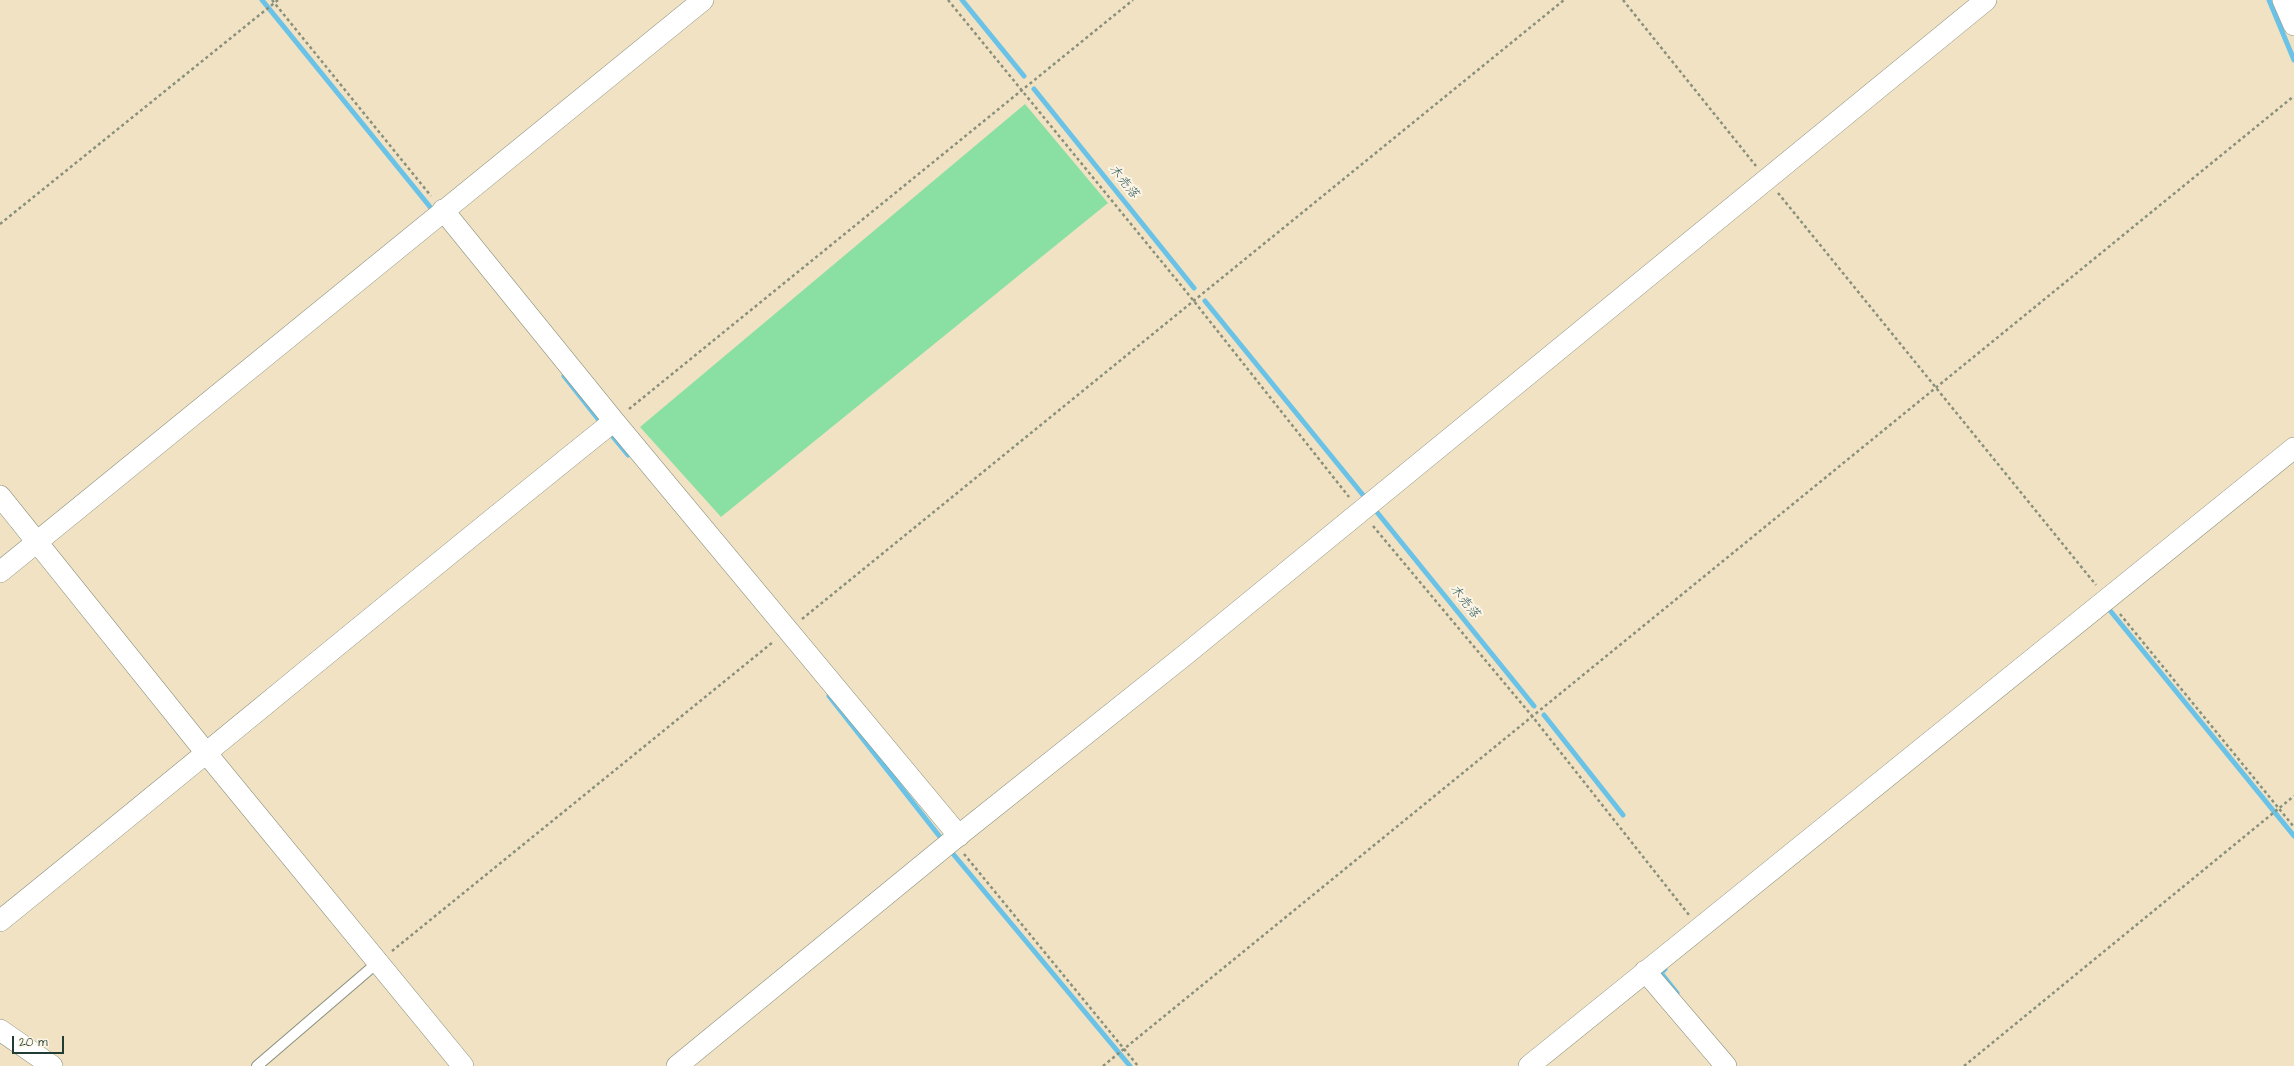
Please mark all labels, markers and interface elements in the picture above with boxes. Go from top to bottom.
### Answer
water label: 木売落 [1105,162,1141,202]
water label: 木売落 [1446,582,1482,622]
scale bar [14,1028,66,1054]
text: 20 m [19,1034,48,1051]

